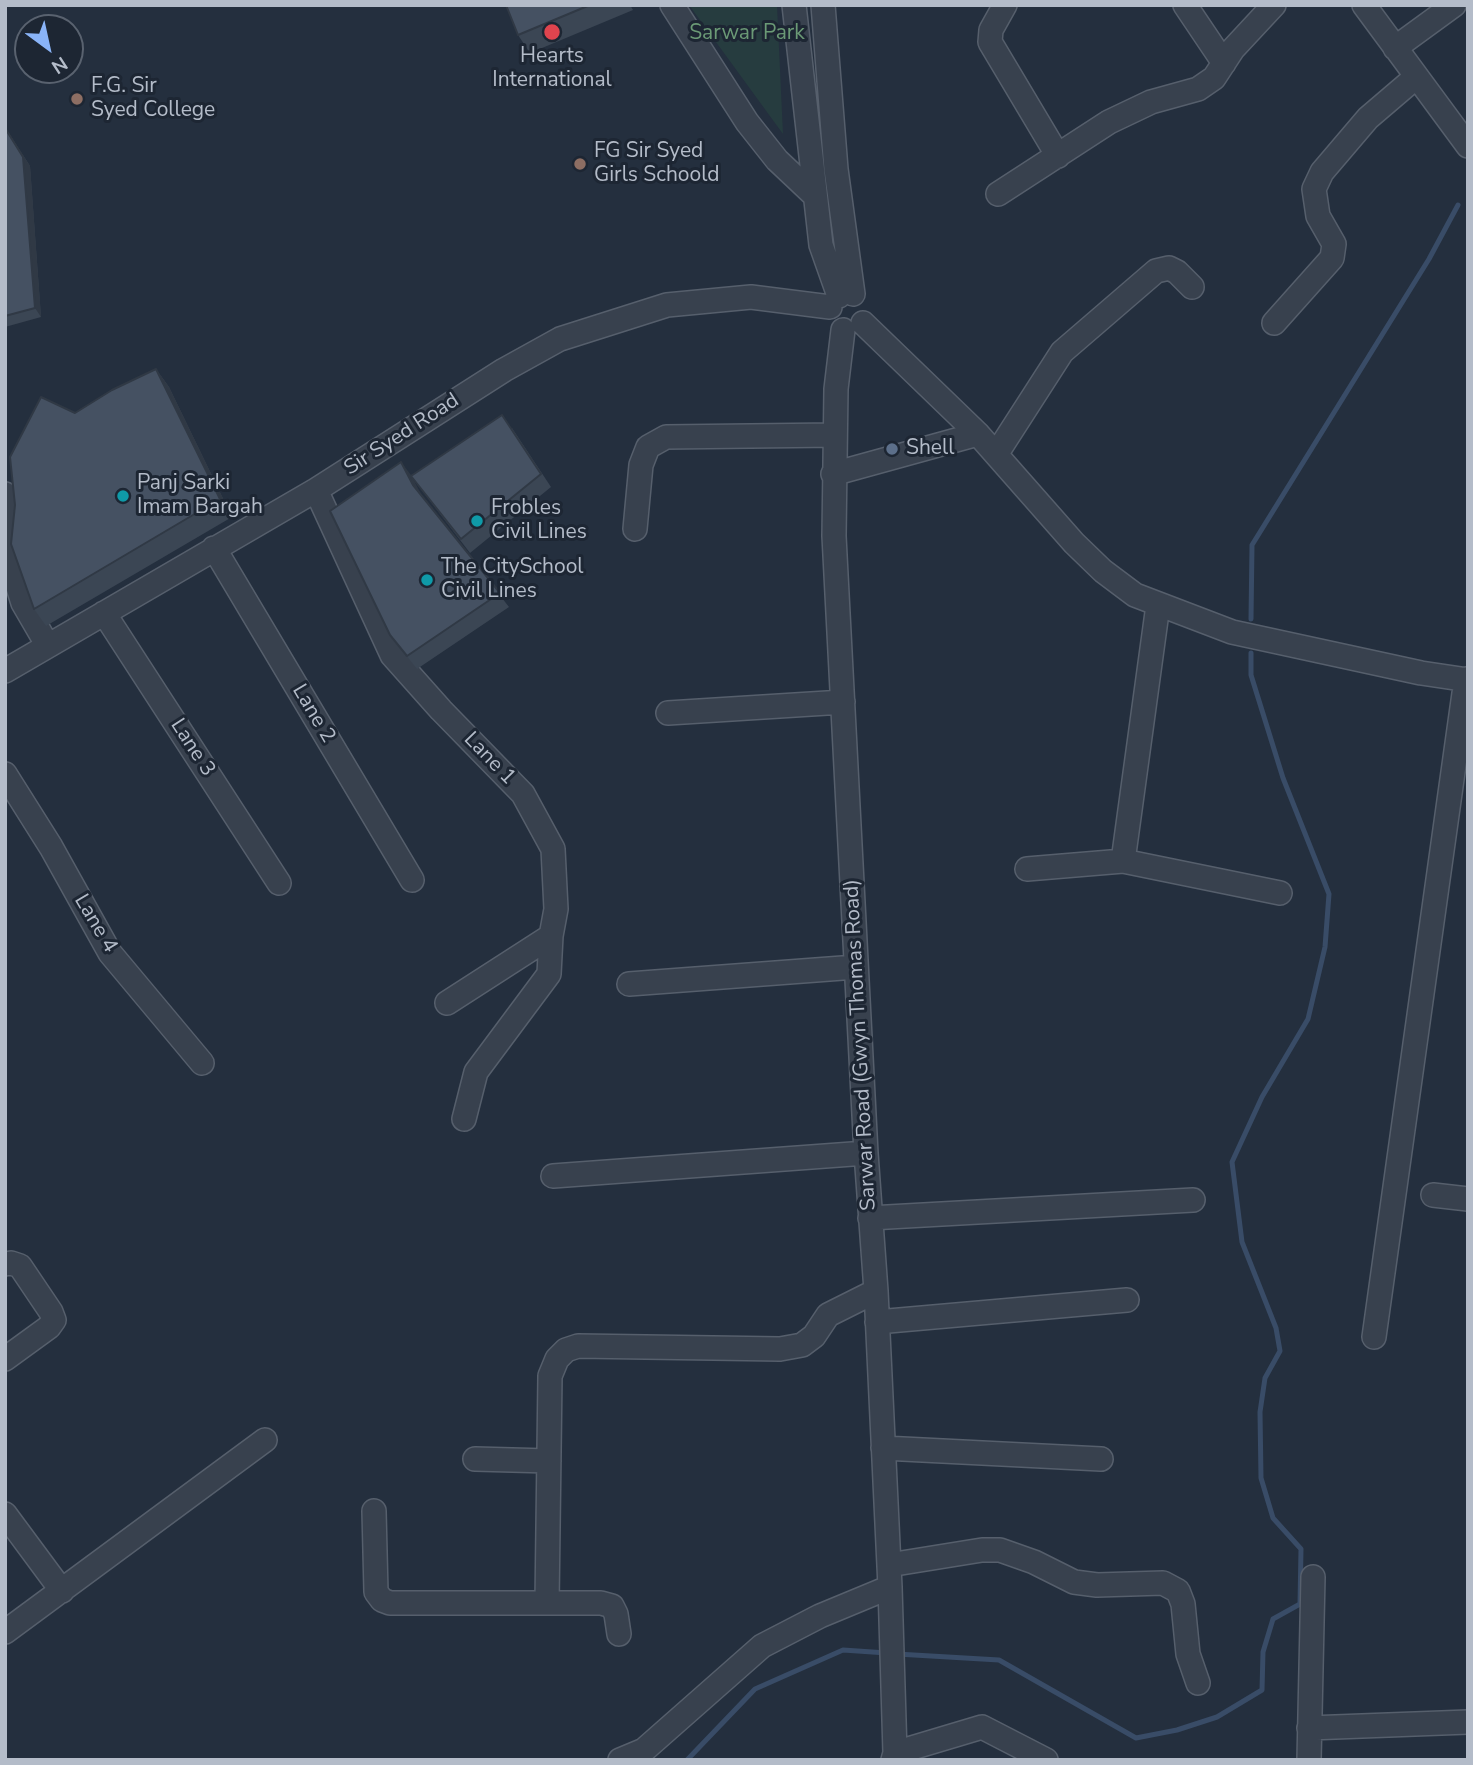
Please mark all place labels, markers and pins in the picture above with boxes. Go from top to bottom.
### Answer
marker: Hearts International [542,22,562,42]
place label: Hearts International [492,44,612,94]
place label: F.G. Sir Syed College [91,74,215,124]
marker: F.G. Sir Syed College [69,91,85,107]
place label: FG Sir Syed Girls Schoold [594,139,720,189]
marker: FG Sir Syed Girls Schoold [572,156,588,172]
place label: Shell [906,436,954,462]
marker: Shell [884,441,900,457]
place label: Panj Sarki Imam Bargah [137,471,263,521]
marker: Panj Sarki Imam Bargah [115,488,131,504]
place label: Frobles Civil Lines [491,496,587,546]
marker: Frobles Civil Lines [469,513,485,529]
place label: The CitySchool Civil Lines [441,555,584,605]
marker: The CitySchool Civil Lines [419,572,435,588]

